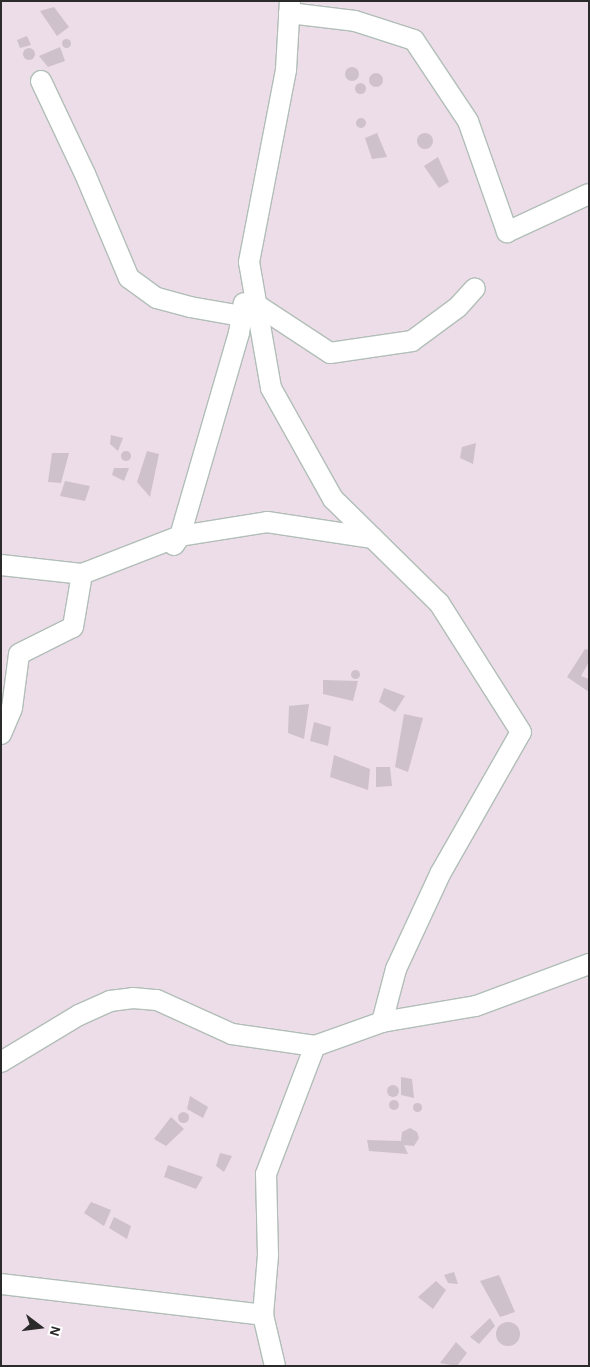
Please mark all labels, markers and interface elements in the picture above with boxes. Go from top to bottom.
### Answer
north arrow [15,1302,65,1352]
text: N [46,1324,63,1337]

